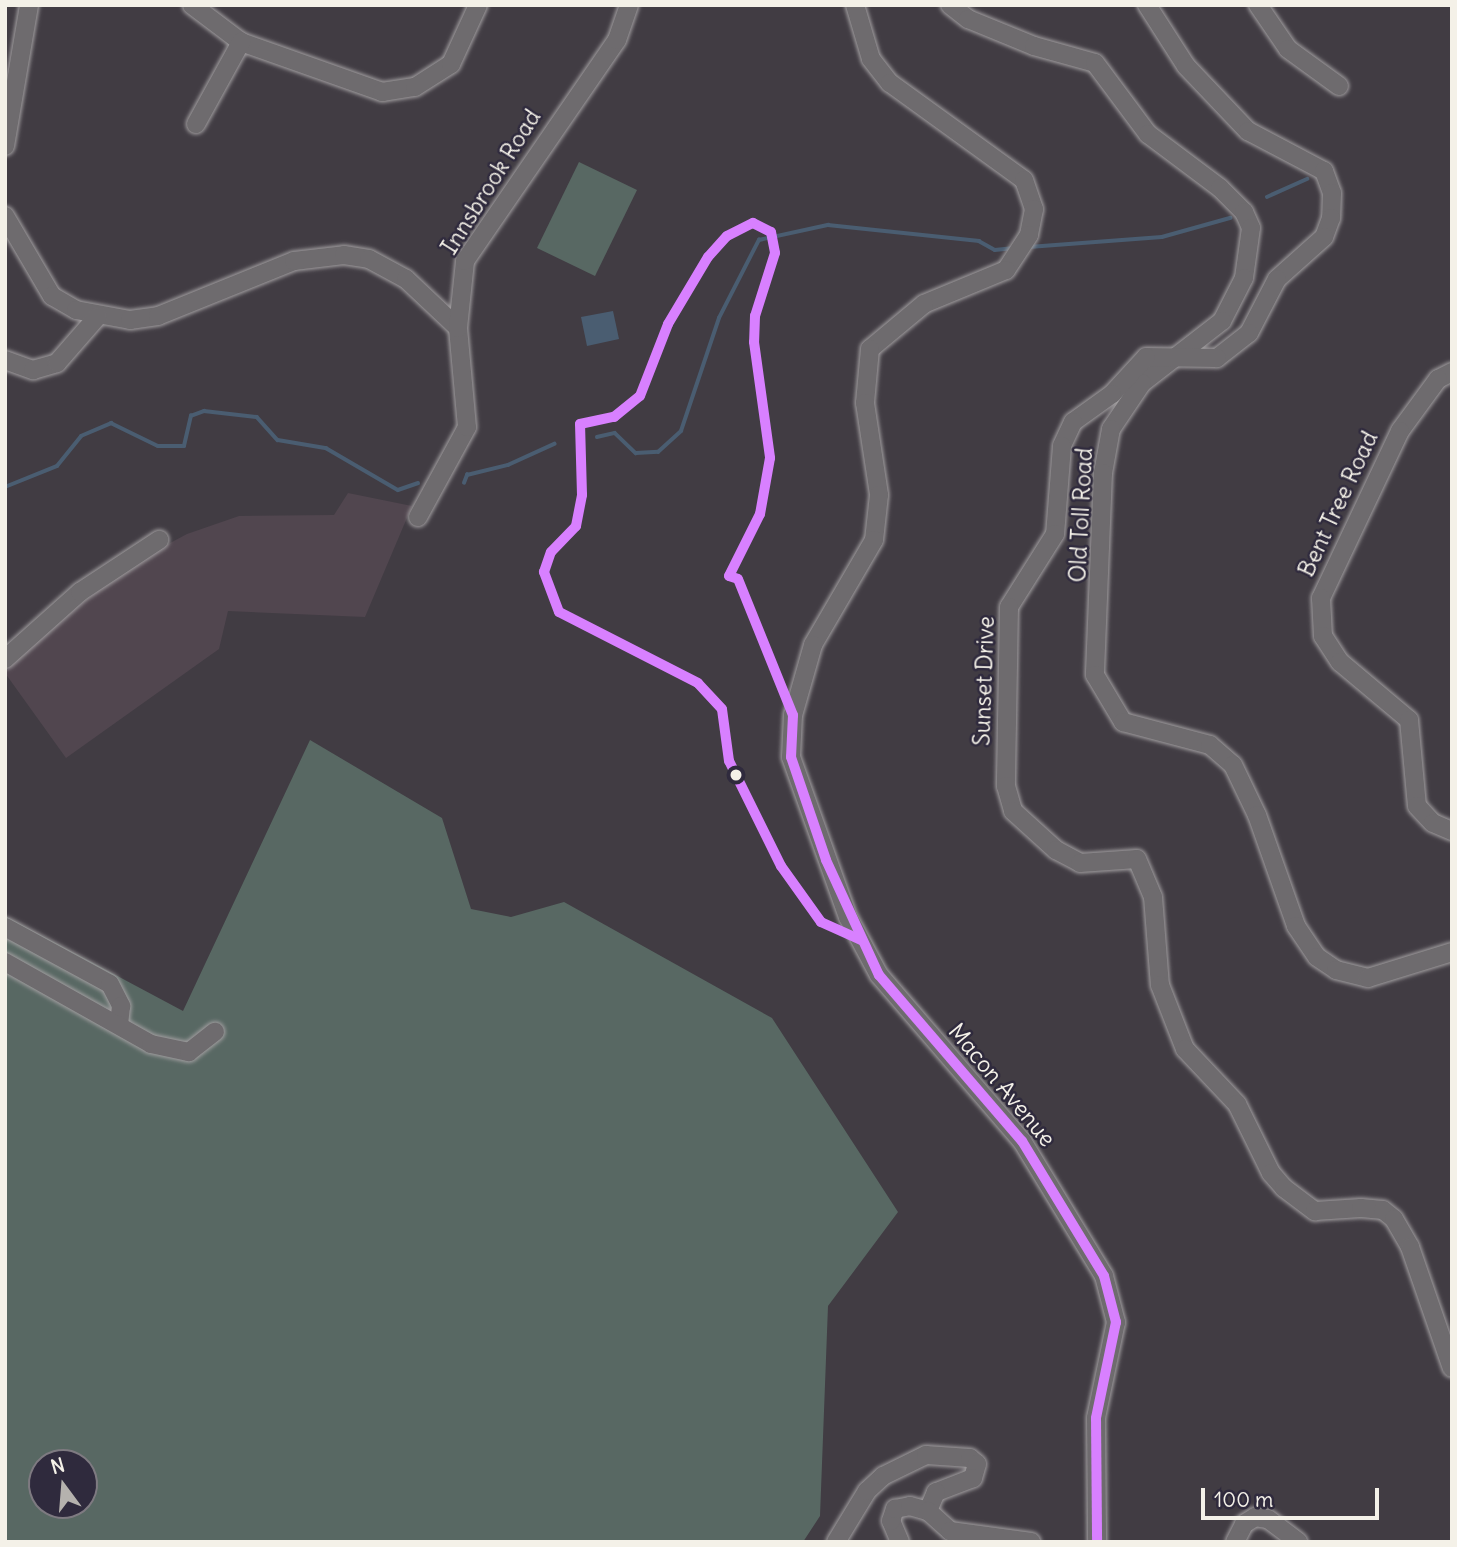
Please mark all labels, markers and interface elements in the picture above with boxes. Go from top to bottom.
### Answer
street label: Innsbrook Road [435,104,547,260]
street label: Bent Tree Road [1292,427,1384,581]
street label: Old Toll Road [1064,447,1098,583]
street label: Sunset Drive [968,616,1000,746]
unlabelled marker [729,768,743,782]
street label: Macon Avenue [943,1018,1061,1152]
north arrow [28,1449,98,1519]
text: N [48,1452,67,1479]
scale bar [1205,1474,1384,1518]
text: 100 m [1214,1486,1273,1513]

